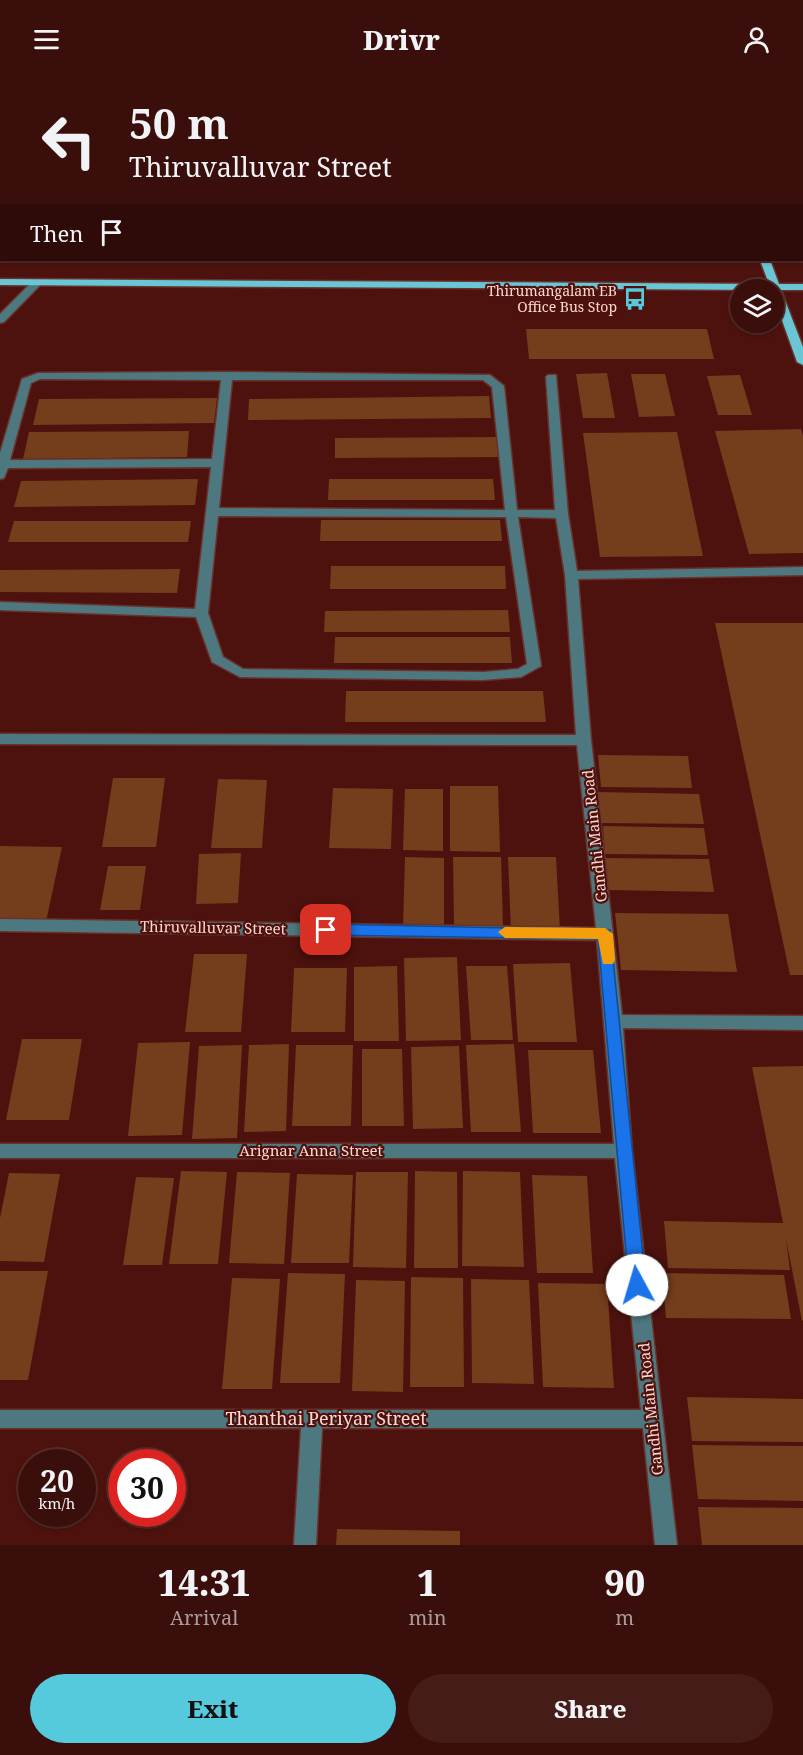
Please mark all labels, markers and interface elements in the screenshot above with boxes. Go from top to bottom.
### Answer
text: Drivr [363,21,440,58]
icon: menu [30,23,63,56]
icon: person [740,23,773,56]
text: 50 m [129,94,229,151]
icon: left [30,102,108,180]
text: Thiruvalluvar Street [129,148,392,185]
icon: arrive [95,216,128,249]
text: Then [30,218,83,248]
map controls [730,279,784,333]
button: layers [730,279,784,333]
place label: Thirumangalam EB Office Bus Stop [487,281,617,316]
bus stop icon: Thirumangalam EB Office Bus Stop [622,286,648,312]
street label: Gandhi Main Road [577,769,611,903]
pin [300,904,351,955]
icon: arrive [309,913,342,946]
street label: Thiruvalluvar Street [140,916,286,938]
street label: Arignar Anna Street [239,1140,383,1160]
position arrow [605,1253,669,1317]
street label: Gandhi Main Road [633,1342,667,1476]
street label: Thanthai Periyar Street [226,1406,426,1430]
speed limit sign: 30 [108,1449,186,1527]
text: 20 [40,1460,74,1501]
text: km/h [39,1493,75,1513]
text: 14:31 [158,1558,251,1607]
text: 1 [417,1558,438,1607]
text: 90 [604,1558,645,1607]
text: Arrival [170,1604,238,1631]
text: min [408,1604,447,1631]
text: m [615,1604,634,1631]
button: Exit [30,1674,396,1743]
button: Share [408,1674,773,1743]

